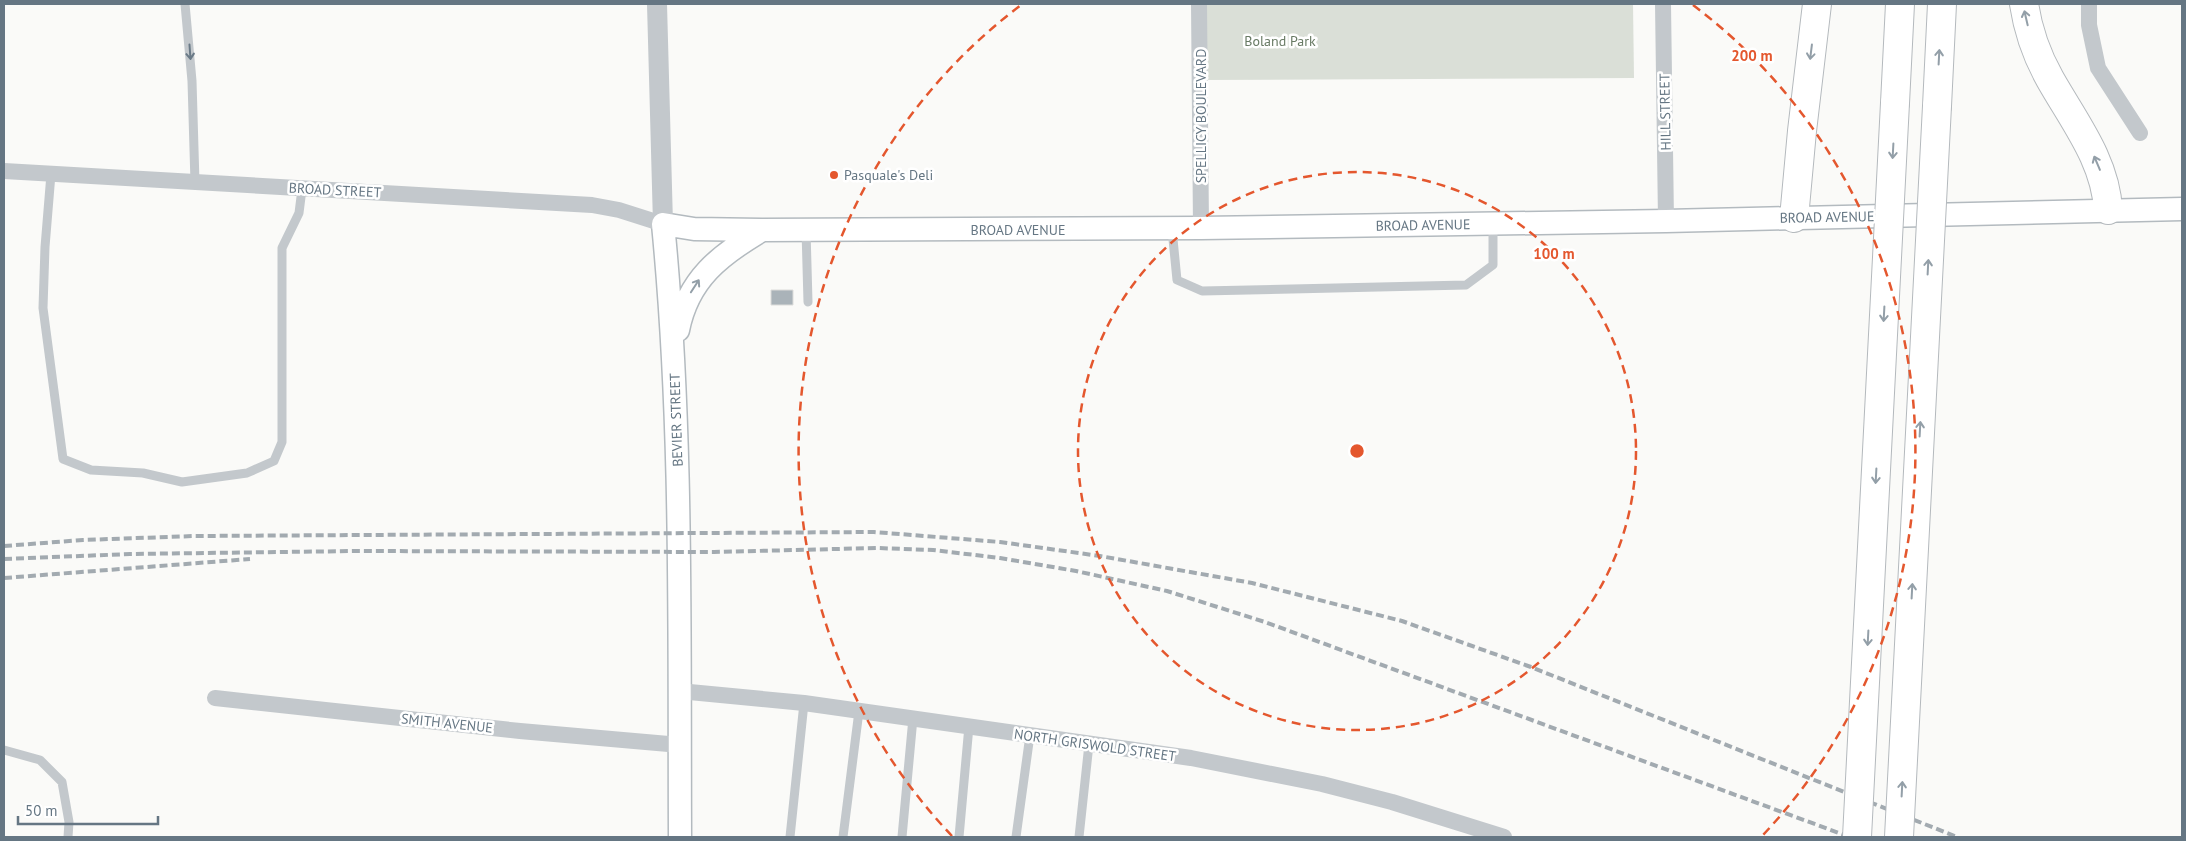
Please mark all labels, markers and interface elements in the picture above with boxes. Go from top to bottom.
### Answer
one-way arrow [2021,10,2031,26]
park label: Boland Park [1244,32,1316,50]
one-way arrow [185,44,195,60]
one-way arrow [1806,44,1816,60]
text: 200 m [1731,46,1773,65]
street label: SPELLICY BOULEVARD [1192,49,1210,183]
one-way arrow [1935,49,1944,65]
street label: HILL STREET [1655,73,1675,151]
one-way arrow [1888,143,1897,159]
one-way arrow [2092,156,2102,171]
place label: Pasquale's Deli [844,166,933,184]
marker: Pasquale's Deli [828,169,840,181]
street label: BROAD STREET [288,179,382,201]
street label: BROAD AVENUE [1779,207,1875,227]
street label: BROAD AVENUE [1375,215,1471,235]
street label: BROAD AVENUE [971,221,1065,239]
text: 100 m [1533,244,1575,263]
one-way arrow [1924,259,1933,275]
one-way arrow [691,279,701,293]
one-way arrow [1880,305,1889,321]
street label: BEVIER STREET [665,373,687,467]
one-way arrow [1916,421,1925,437]
centre of rings [1348,442,1366,460]
one-way arrow [1871,468,1881,484]
one-way arrow [1907,584,1916,600]
one-way arrow [1863,630,1872,646]
street label: SMITH AVENUE [400,709,494,737]
street label: NORTH GRISWOLD STREET [1013,725,1177,765]
one-way arrow [1897,781,1906,797]
scale bar [18,794,158,826]
text: 50 m [25,801,58,820]

